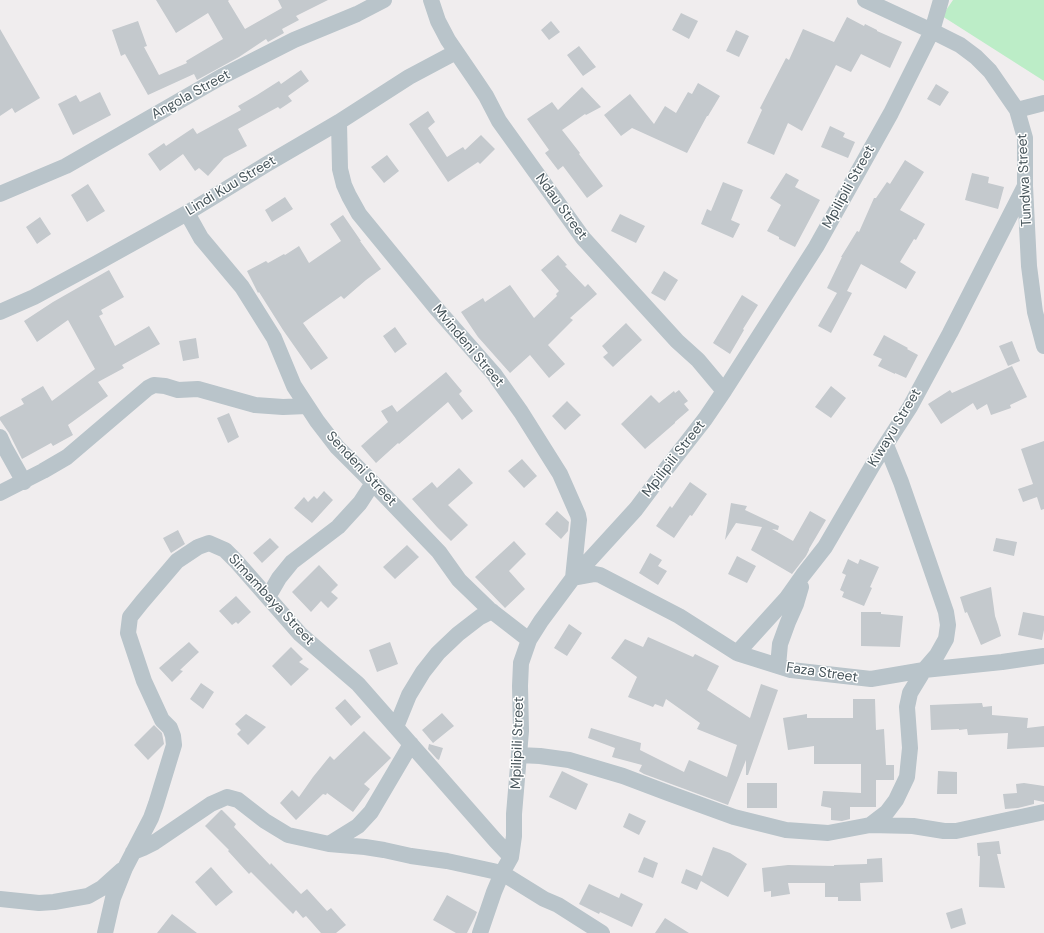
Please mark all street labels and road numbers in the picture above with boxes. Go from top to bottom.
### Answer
street label: Angola Street [149,66,233,124]
street label: Tundwa Street [1014,133,1036,227]
street label: Mpilipili Street [819,143,879,231]
street label: Lindi Kuu Street [183,153,279,219]
street label: Ndau Street [531,171,591,243]
street label: Mvindeni Street [429,302,507,390]
street label: Kiwayu Street [865,386,925,470]
street label: Mpilipili Street [639,417,709,501]
street label: Sendeni Street [322,428,400,510]
street label: Simambaya Street [224,551,318,649]
street label: Faza Street [785,660,859,686]
street label: Mpilipili Street [508,697,528,789]

